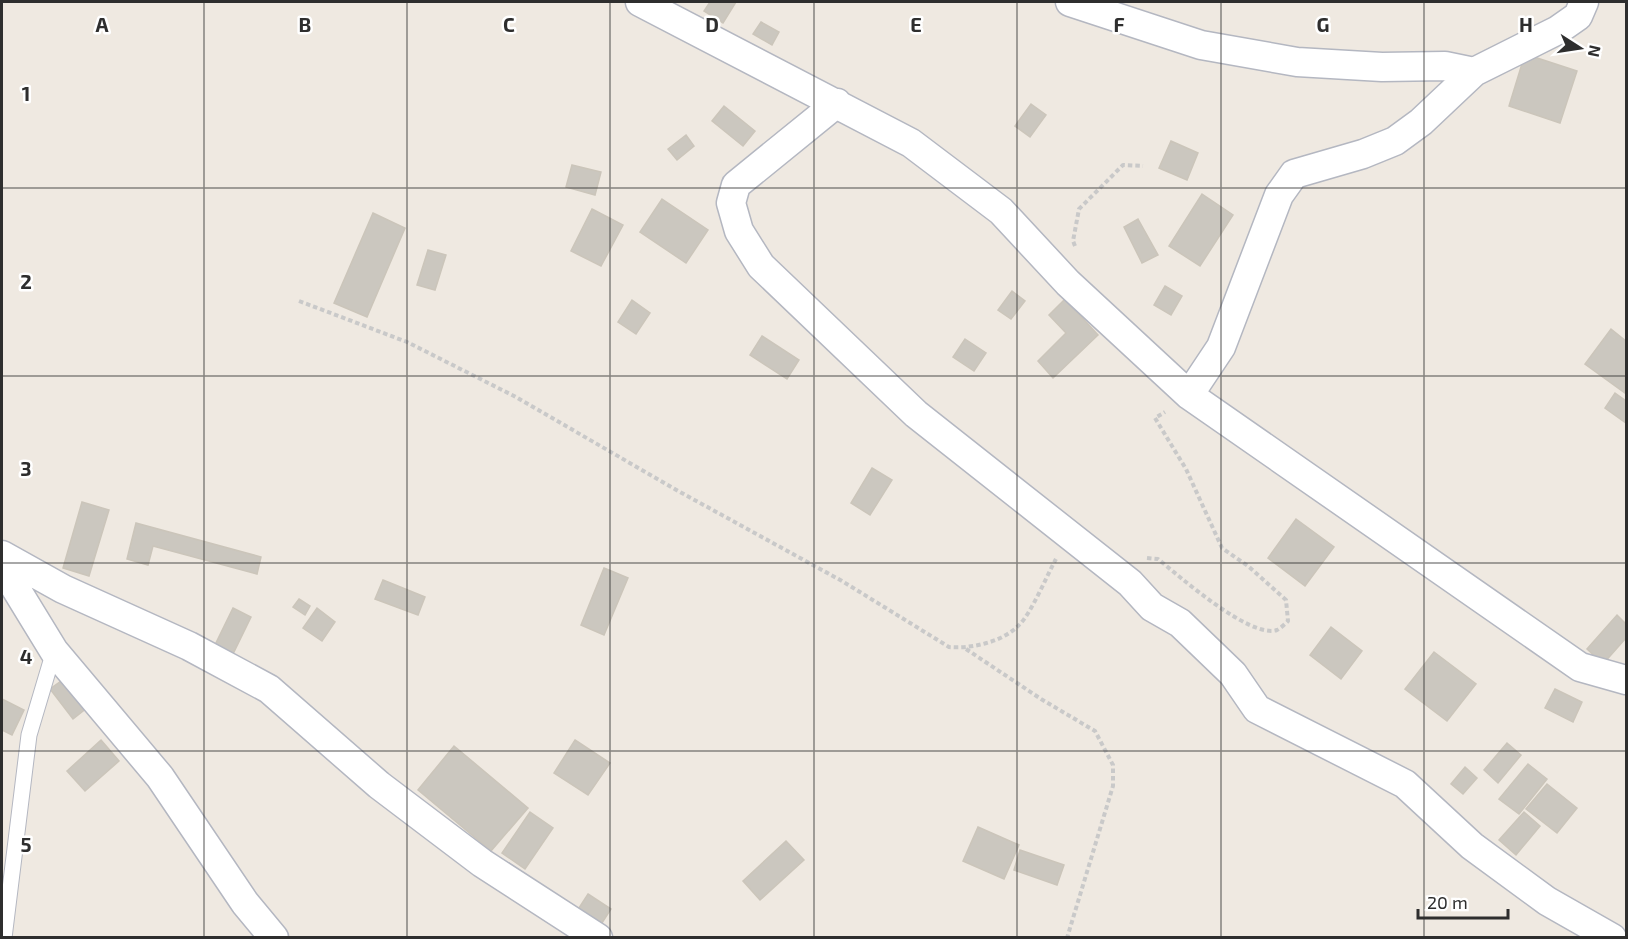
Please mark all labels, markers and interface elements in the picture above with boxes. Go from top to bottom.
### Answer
text: A [95,12,109,36]
text: B [299,12,311,36]
text: C [503,12,515,36]
text: D [705,12,719,36]
text: E [910,12,922,36]
text: F [1113,12,1125,36]
text: G [1317,12,1329,36]
text: H [1519,12,1533,36]
north arrow [1550,18,1610,78]
text: N [1585,44,1606,59]
text: 1 [22,81,30,105]
text: 2 [20,269,32,293]
text: 3 [20,456,32,480]
text: 4 [20,644,33,668]
text: 5 [20,832,32,856]
scale bar [1418,882,1508,920]
text: 20 m [1427,891,1468,913]

